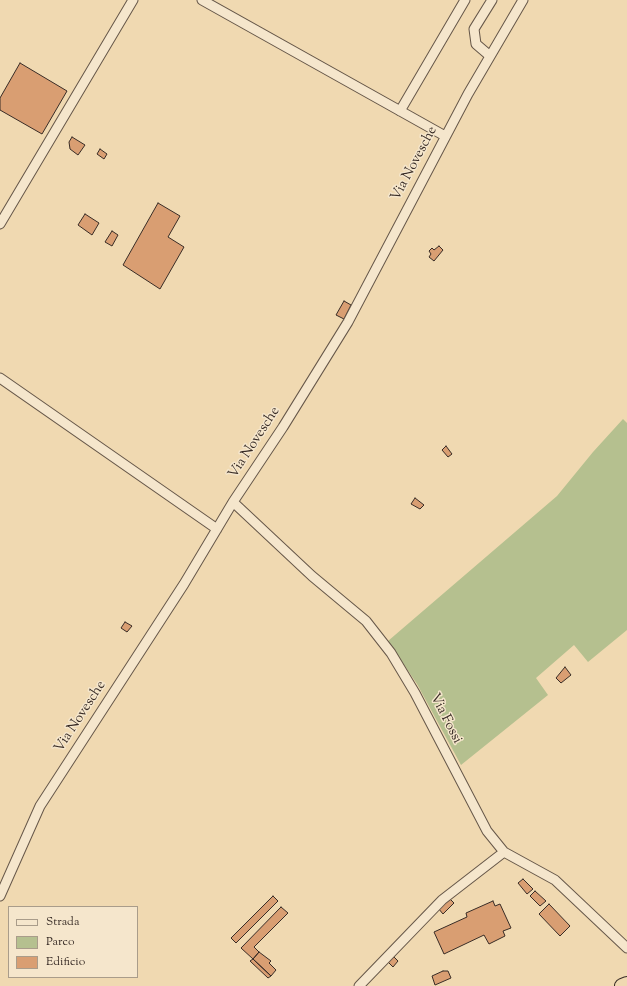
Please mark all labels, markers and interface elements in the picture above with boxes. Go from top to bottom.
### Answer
street label: Via Novesche [388,124,442,204]
street label: Via Novesche [226,404,284,482]
street label: Via Novesche [52,678,110,756]
street label: Via Fossi [425,691,465,747]
legend [8,906,138,978]
text: Strada [46,913,79,931]
text: Parco [46,933,74,951]
text: Edificio [46,953,85,971]

